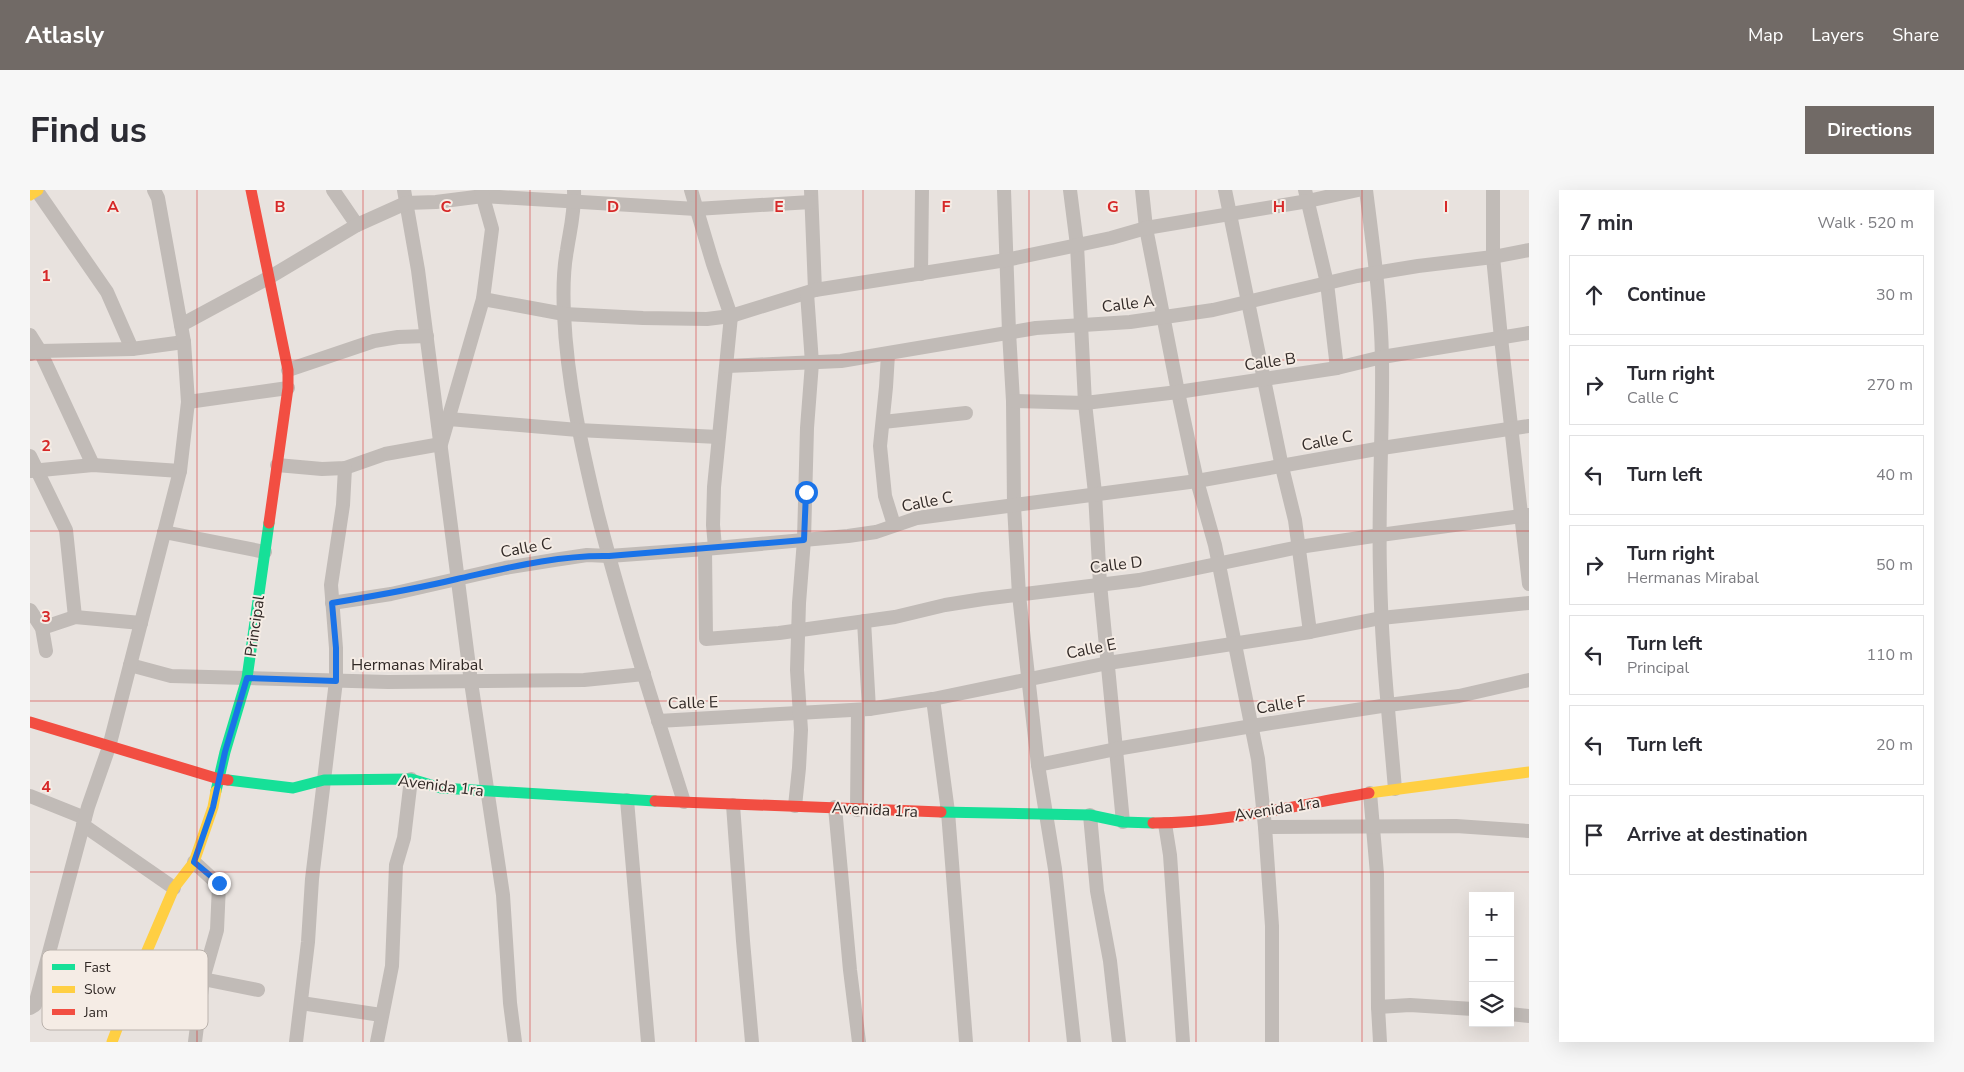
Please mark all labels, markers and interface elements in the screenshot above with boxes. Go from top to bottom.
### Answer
text: Atlasly [25,19,104,51]
text: Map [1748,23,1783,47]
text: Layers [1811,23,1864,47]
text: Share [1892,23,1939,47]
button: Directions [1805,106,1934,154]
text: Find us [30,107,147,154]
text: A [107,196,119,218]
text: B [274,196,286,218]
text: C [441,196,452,218]
text: D [607,196,619,218]
text: E [774,196,784,218]
text: F [942,196,951,218]
text: G [1107,196,1119,218]
text: H [1273,196,1285,218]
text: I [1444,196,1448,218]
text: 7 min [1579,209,1633,237]
text: Walk · 520 m [1818,212,1914,234]
text: 1 [41,265,51,287]
icon: ahead [1580,281,1608,309]
text: Continue [1627,282,1706,308]
text: 30 m [1876,284,1913,306]
street label: Calle A [1101,290,1156,318]
street label: Calle B [1243,347,1297,376]
text: Turn right [1627,361,1714,387]
icon: right [1580,371,1608,399]
text: 270 m [1866,374,1913,396]
text: Calle C [1627,387,1679,409]
street label: Calle C [1300,425,1355,457]
text: 2 [41,435,51,457]
icon: left [1580,461,1608,489]
text: Turn left [1627,462,1702,488]
text: 40 m [1876,464,1913,486]
route start [795,481,818,504]
street label: Calle C [900,486,955,518]
street label: Calle C [499,533,554,563]
text: Turn right [1627,541,1714,567]
street label: Calle D [1089,551,1144,579]
icon: right [1580,551,1608,579]
text: 50 m [1876,554,1913,576]
text: Hermanas Mirabal [1627,567,1759,589]
street label: Principal [240,594,270,658]
text: 3 [41,606,51,628]
text: Turn left [1627,631,1702,657]
street label: Calle E [1064,633,1118,665]
icon: left [1580,641,1608,669]
text: 110 m [1866,644,1913,666]
street label: Hermanas Mirabal [351,654,483,676]
text: Principal [1627,657,1689,679]
street label: Calle F [1255,690,1308,720]
street label: Calle E [667,691,719,715]
icon: left [1580,731,1608,759]
text: Turn left [1627,732,1702,758]
text: 20 m [1876,734,1913,756]
street label: Avenida 1ra [397,770,485,802]
text: 4 [41,776,51,798]
street label: Avenida 1ra [1233,791,1322,827]
street label: Avenida 1ra [831,797,919,823]
icon: arrive [1580,821,1608,849]
text: Arrive at destination [1627,822,1808,848]
route end [208,872,231,895]
map controls [1469,892,1514,1027]
button: + [1469,892,1514,937]
button: − [1469,937,1514,982]
legend [42,950,208,1030]
text: Fast [84,958,110,977]
text: Slow [84,980,116,999]
button: layers [1469,982,1514,1027]
text: Jam [83,1003,108,1022]

